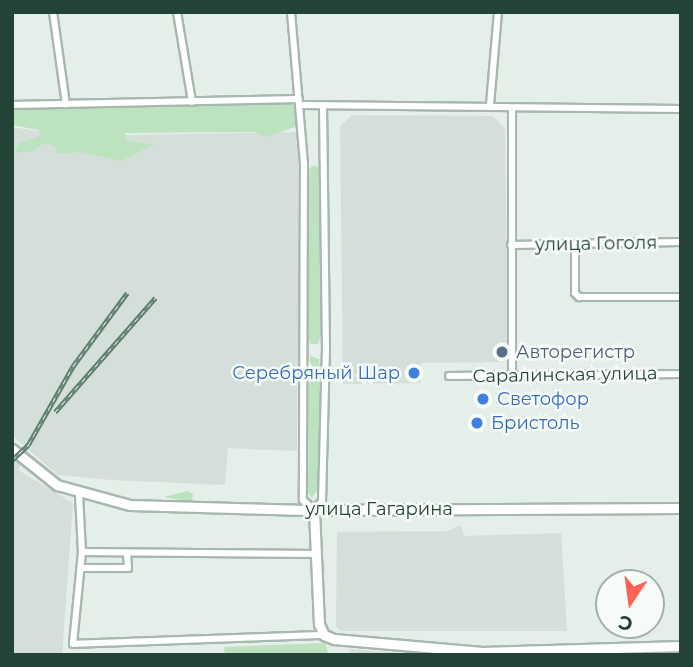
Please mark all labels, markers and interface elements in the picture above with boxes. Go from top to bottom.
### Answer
street label: улица Гоголя [535,232,657,256]
place label: Авторегистр [516,341,635,363]
marker: Авторегистр [494,344,510,360]
place label: Серебряный Шар [232,362,400,384]
street label: Саралинская улица [472,363,658,387]
marker: Серебряный Шар [406,365,422,381]
place label: Светофор [497,388,589,410]
marker: Светофор [475,391,491,407]
place label: Бристоль [491,412,580,434]
marker: Бристоль [469,415,485,431]
street label: улица Гагарина [305,498,453,520]
north arrow [595,569,665,639]
text: С [616,610,635,636]

